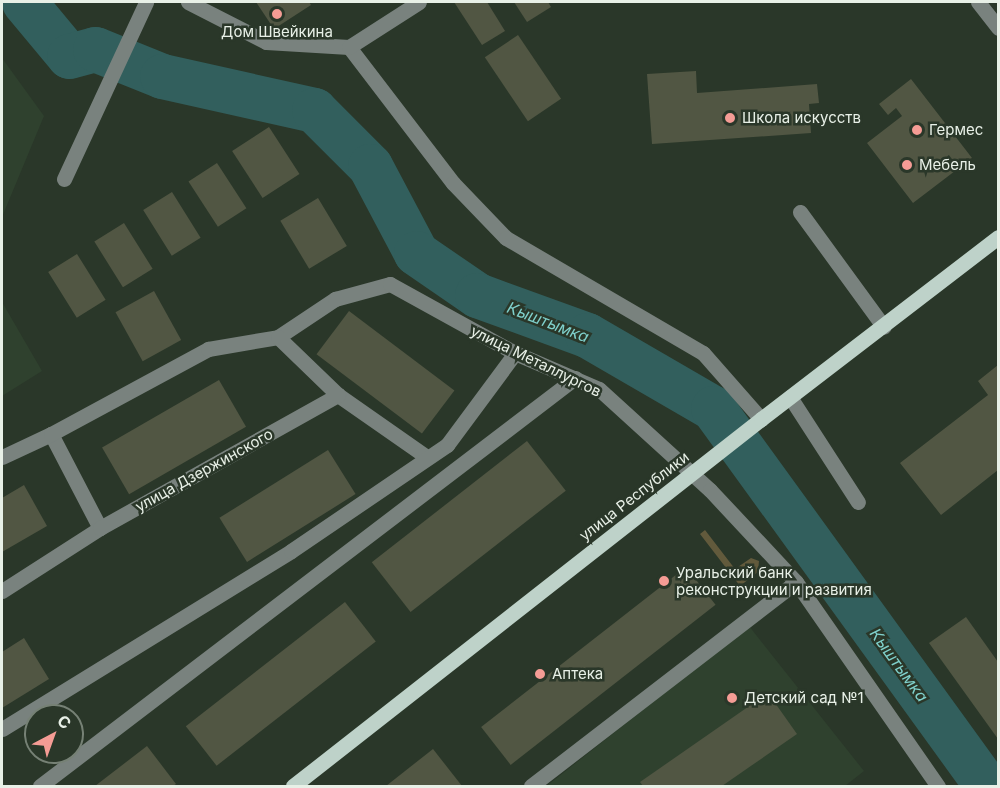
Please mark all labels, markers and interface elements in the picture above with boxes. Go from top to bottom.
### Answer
marker: Дом Швейкина [270,7,284,21]
place label: Дом Швейкина [221,23,333,41]
place label: Школа искусств [742,109,861,127]
marker: Школа искусств [723,111,737,125]
place label: Гермес [929,121,983,139]
marker: Гермес [910,123,924,137]
place label: Мебель [919,156,976,174]
marker: Мебель [900,158,914,172]
water label: Кыштымка [504,298,592,346]
street label: улица Металлургов [468,322,604,400]
street label: улица Дзержинского [132,425,276,515]
street label: улица Республики [576,448,692,544]
place label: Уральский банк реконструкции и развития [676,563,872,598]
marker: Уральский банк реконструкции и развития [657,574,671,588]
water label: Кыштымка [866,624,932,706]
place label: Аптека [552,665,603,683]
marker: Аптека [533,667,547,681]
place label: Детский сад №1 [744,689,864,707]
marker: Детский сад №1 [725,691,739,705]
north arrow [24,704,84,764]
text: С [53,710,76,733]

